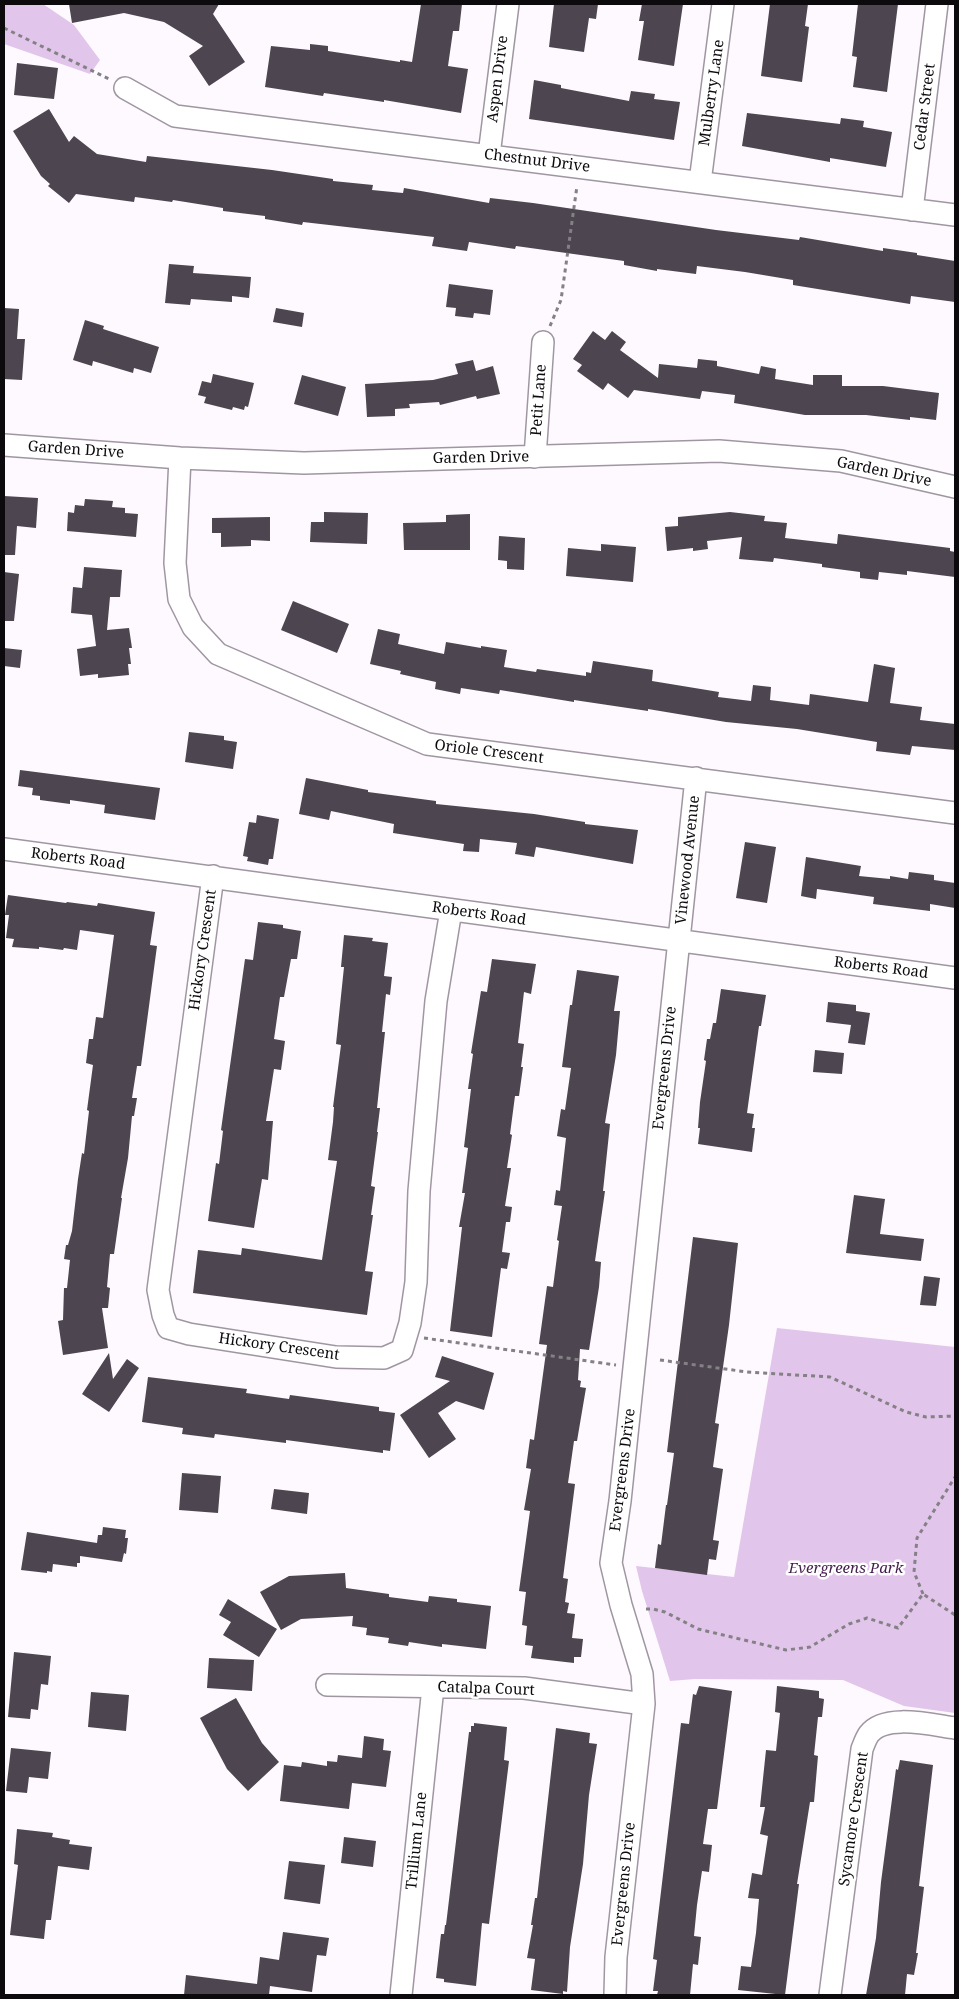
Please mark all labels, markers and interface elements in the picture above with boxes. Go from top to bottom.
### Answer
street label: Aspen Drive [484,34,512,124]
street label: Mulberry Lane [696,39,728,147]
street label: Cedar Street [911,62,939,152]
street label: Chestnut Drive [483,146,591,176]
street label: Petit Lane [528,364,550,436]
street label: Garden Drive [27,438,125,462]
street label: Garden Drive [433,448,529,468]
street label: Garden Drive [835,453,933,491]
street label: Oriole Crescent [433,736,545,768]
street label: Vinewood Avenue [672,795,704,925]
street label: Roberts Road [30,844,126,874]
street label: Hickory Crescent [186,888,220,1012]
street label: Roberts Road [431,898,527,930]
street label: Roberts Road [833,953,929,983]
street label: Evergreens Drive [650,1005,680,1131]
street label: Hickory Crescent [217,1330,341,1364]
street label: Evergreens Drive [607,1407,639,1533]
park label: Evergreens Park [789,1560,903,1578]
street label: Catalpa Court [437,1678,535,1700]
street label: Sycamore Crescent [836,1751,872,1887]
street label: Trillium Lane [403,1791,431,1891]
street label: Evergreens Drive [609,1821,639,1947]

